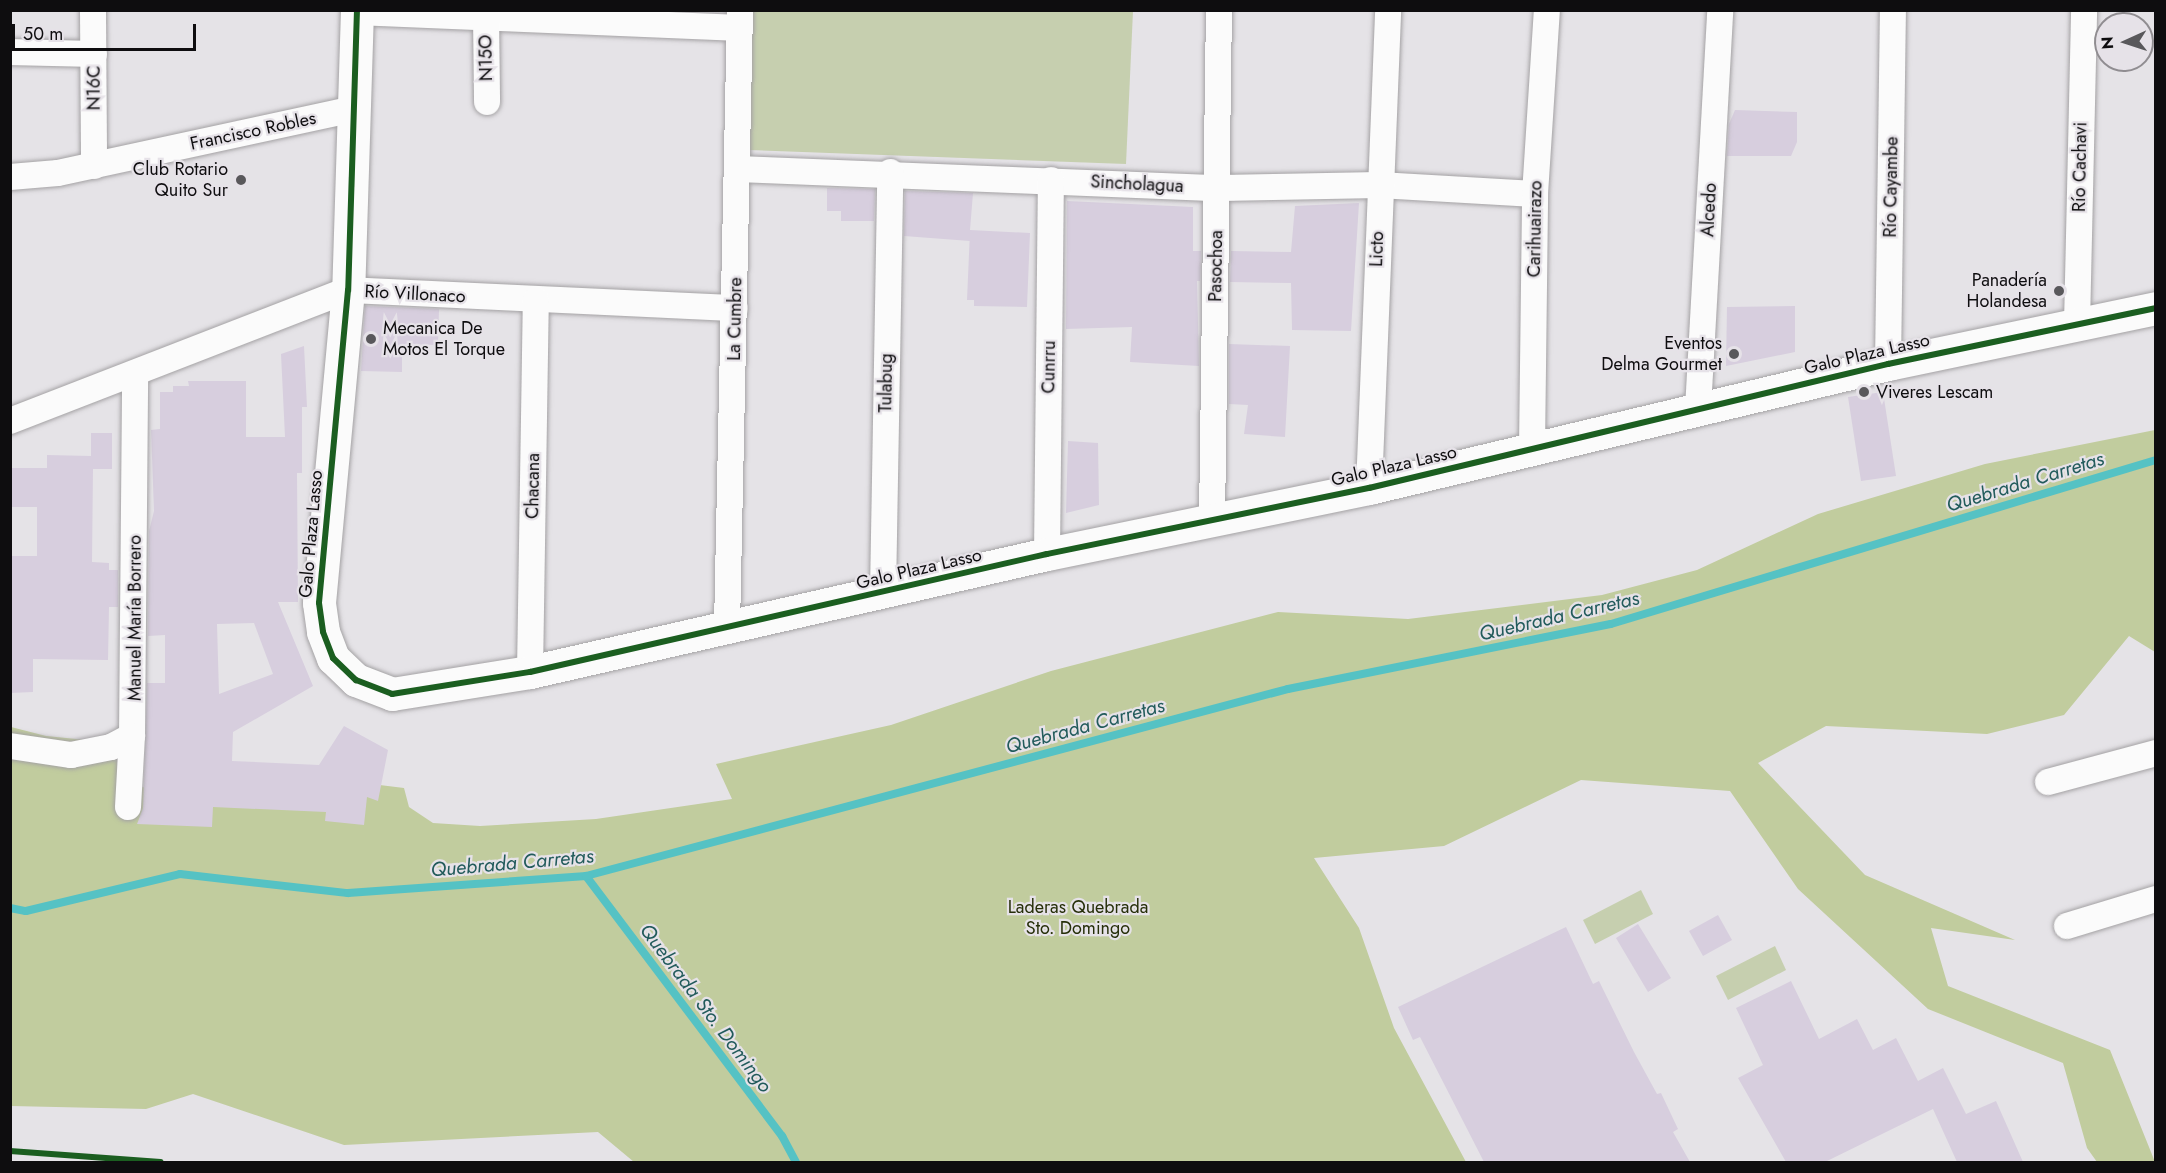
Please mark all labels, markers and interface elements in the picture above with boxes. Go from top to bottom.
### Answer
scale bar [15,12,200,50]
north arrow [2094,12,2154,72]
text: 50 m [23,21,63,47]
street label: N15O [475,35,497,81]
text: N [2096,36,2119,50]
street label: N16C [83,66,105,110]
street label: Francisco Robles [188,107,318,155]
street label: Río Cachavi [2068,122,2092,212]
street label: Río Cayambe [1879,136,1903,238]
place label: Club Rotario Quito Sur [133,159,228,201]
marker: Club Rotario Quito Sur [232,171,250,189]
street label: Sincholagua [1090,171,1184,197]
street label: Carihuairazo [1523,180,1547,278]
street label: Alcedo [1697,182,1721,238]
street label: Pasochoa [1205,230,1227,302]
street label: Licto [1366,231,1388,267]
place label: Panadería Holandesa [1967,270,2047,312]
street label: La Cumbre [723,277,747,361]
street label: Río Villonaco [364,281,466,307]
marker: Panadería Holandesa [2052,284,2066,298]
place label: Mecanica De Motos El Torque [383,318,505,360]
street label: Galo Plaza Lasso [1802,329,1932,379]
marker: Mecanica De Motos El Torque [364,332,378,346]
place label: Eventos Delma Gourmet [1601,333,1722,376]
street label: Cunrru [1038,340,1060,394]
marker: Eventos Delma Gourmet [1727,347,1741,361]
street label: Tulabug [875,353,897,413]
place label: Viveres Lescam [1876,381,1993,403]
marker: Viveres Lescam [1857,385,1871,399]
street label: Galo Plaza Lasso [1329,441,1459,491]
water label: Quebrada Carretas [1943,447,2107,517]
street label: Chacana [522,453,544,519]
street label: Galo Plaza Lasso [295,469,327,599]
street label: Manuel María Borrero [124,535,146,701]
street label: Galo Plaza Lasso [854,544,984,594]
water label: Quebrada Carretas [1477,586,1641,646]
water label: Quebrada Carretas [1003,693,1167,759]
water label: Quebrada Carretas [430,844,594,882]
park label: Laderas Quebrada Sto. Domingo [1008,897,1148,940]
water label: Quebrada Sto. Domingo [635,919,777,1097]

